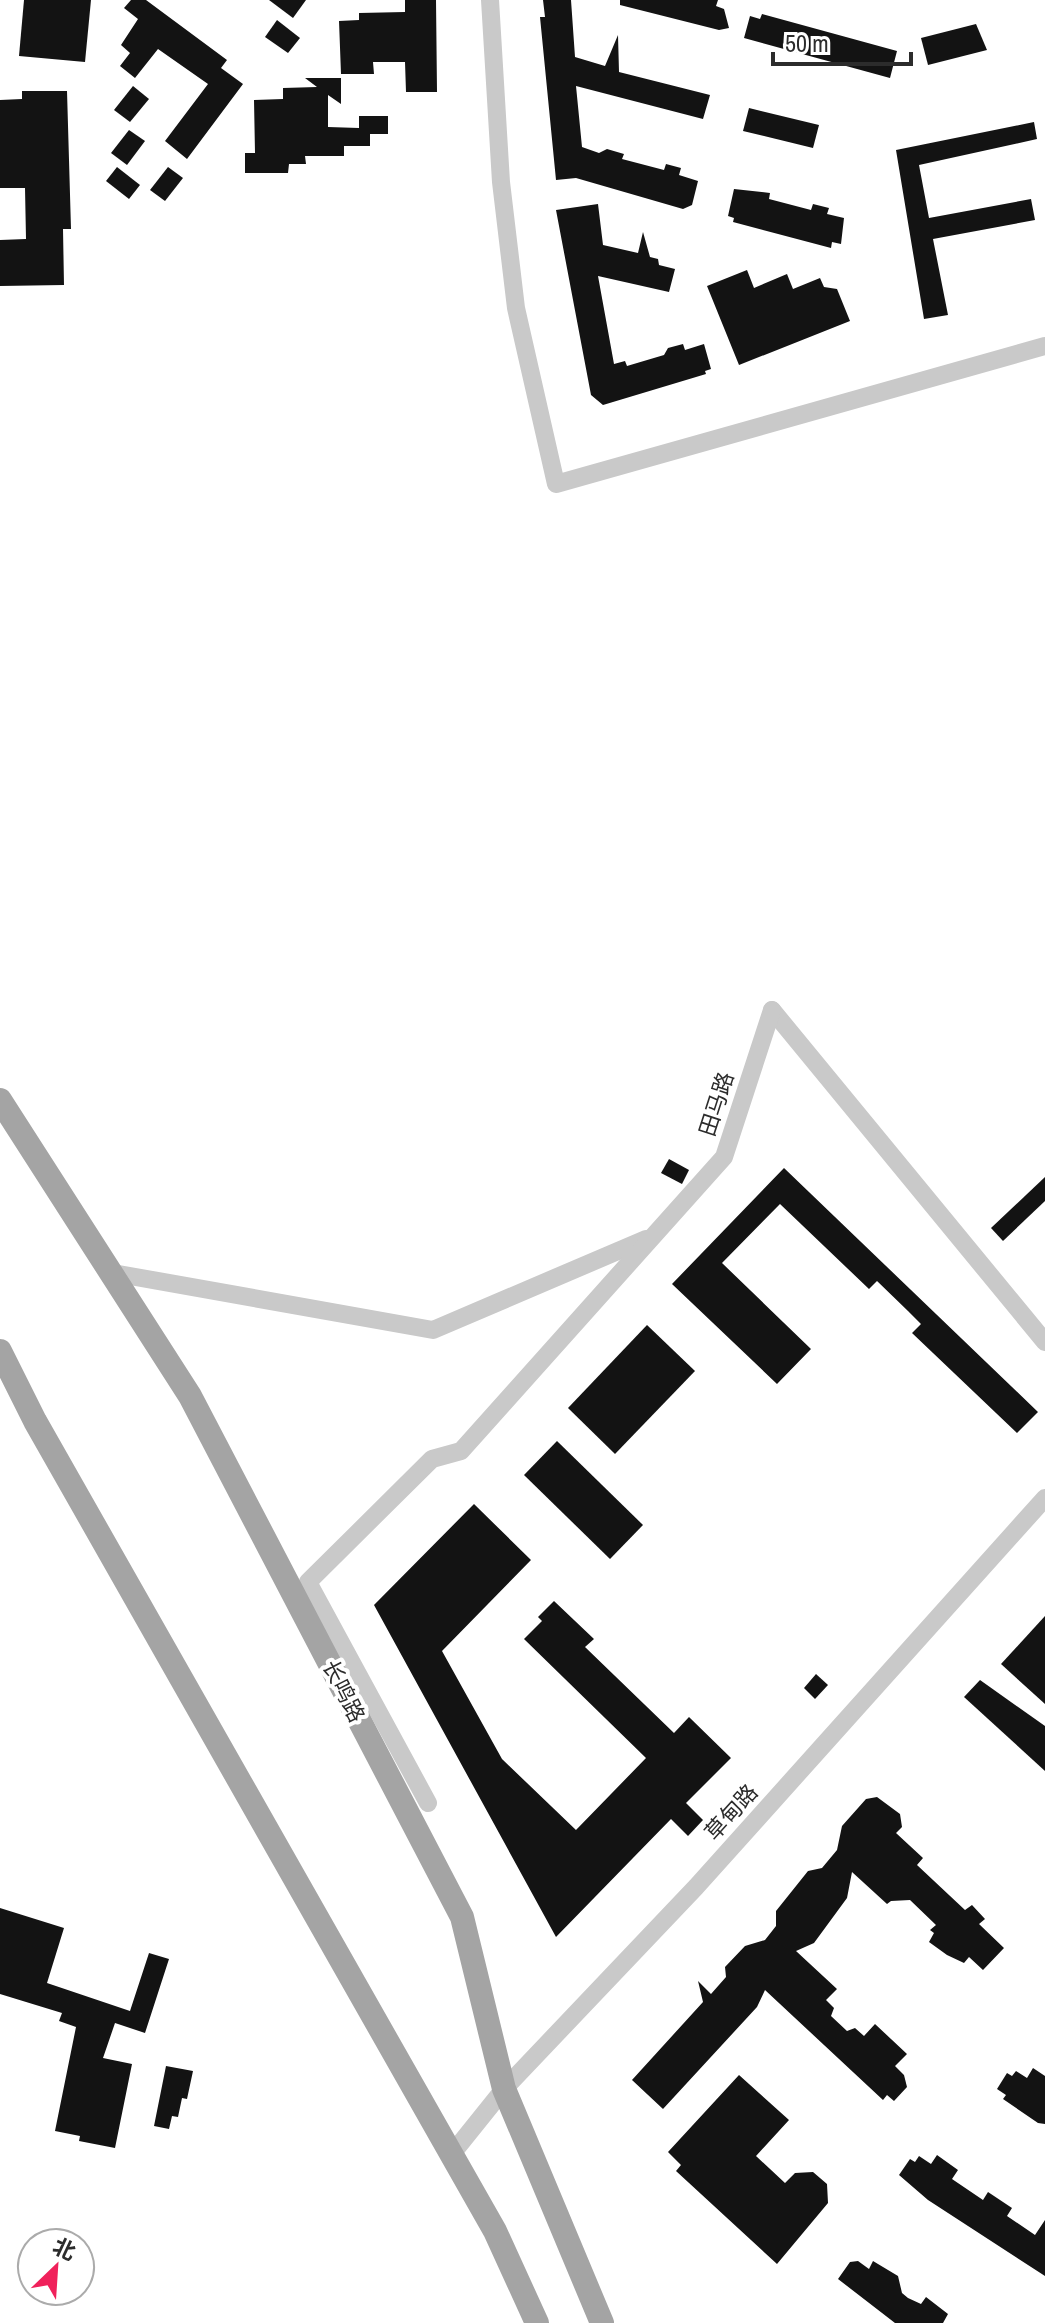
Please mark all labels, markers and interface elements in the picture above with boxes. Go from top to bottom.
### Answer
scale bar [773,16,911,66]
text: 50 m [785,27,829,59]
street label: 田马路 [692,1068,740,1140]
street label: 长鸣路 [316,1655,372,1727]
street label: 草甸路 [698,1777,764,1847]
north arrow [16,2227,96,2307]
text: 北 [48,2231,81,2267]

